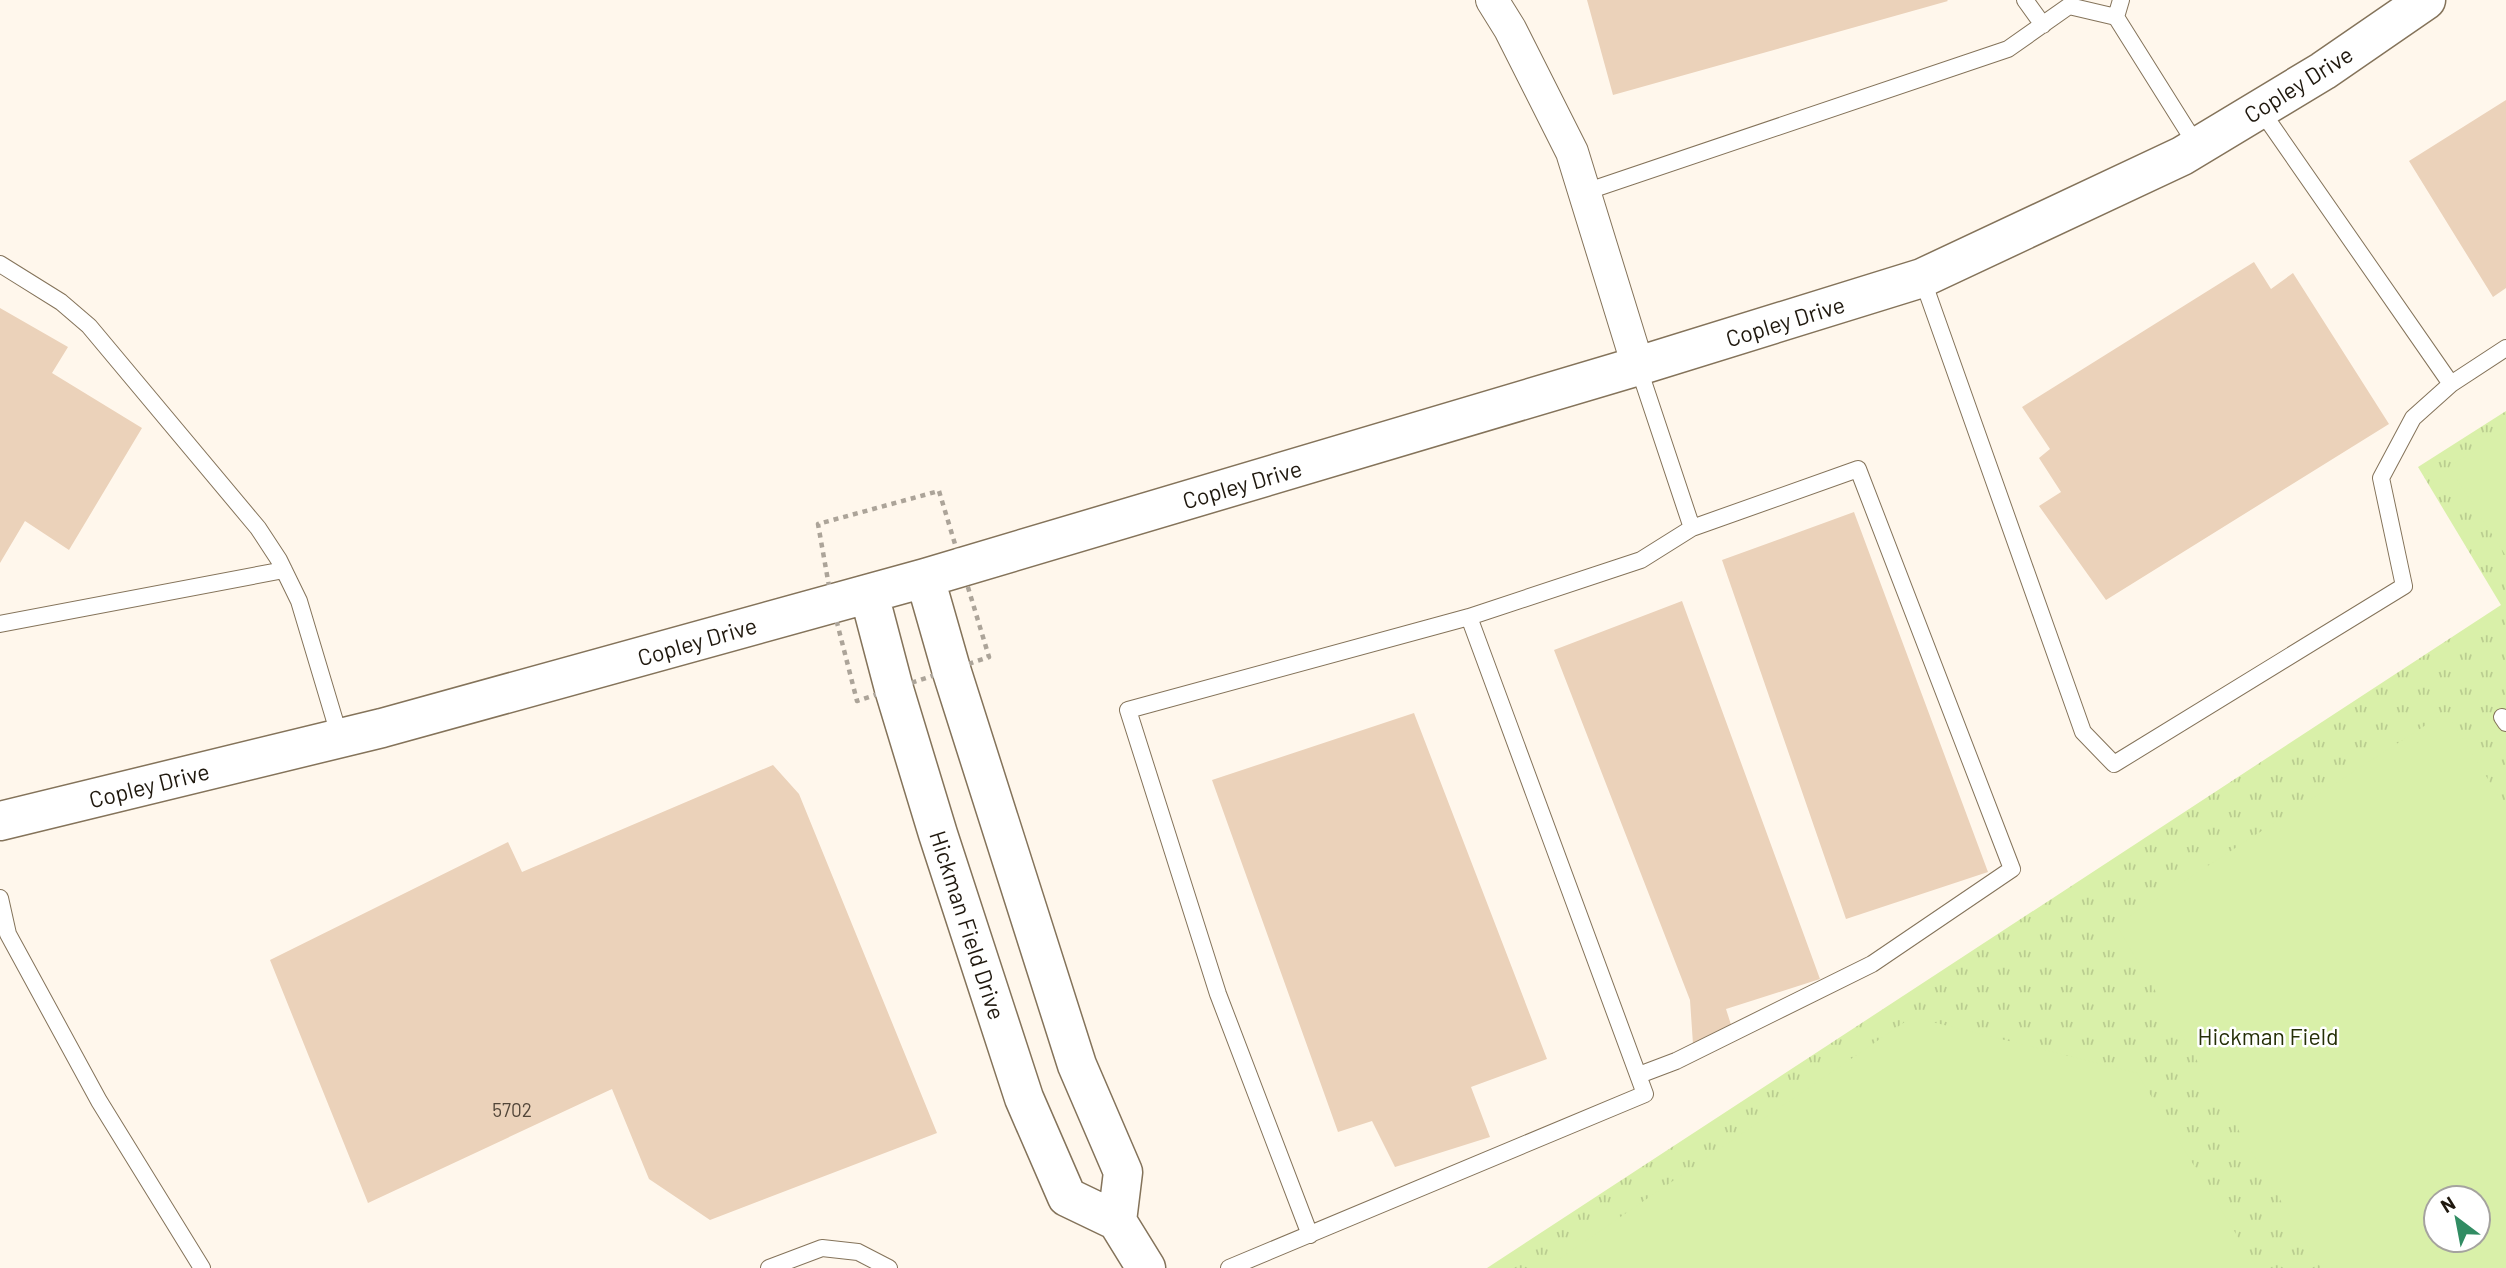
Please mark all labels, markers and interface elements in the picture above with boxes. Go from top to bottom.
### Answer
street label: Copley Drive [2238,40,2358,128]
street label: Copley Drive [1722,290,1848,352]
street label: Copley Drive [1179,454,1305,514]
street label: Copley Drive [634,611,760,671]
street label: Copley Drive [86,757,212,813]
street label: Hickman Field Drive [924,827,1012,1023]
park label: Hickman Field [2197,1022,2339,1050]
house number: 5702 [492,1098,532,1121]
north arrow [2422,1184,2492,1254]
text: N [2436,1191,2459,1217]

